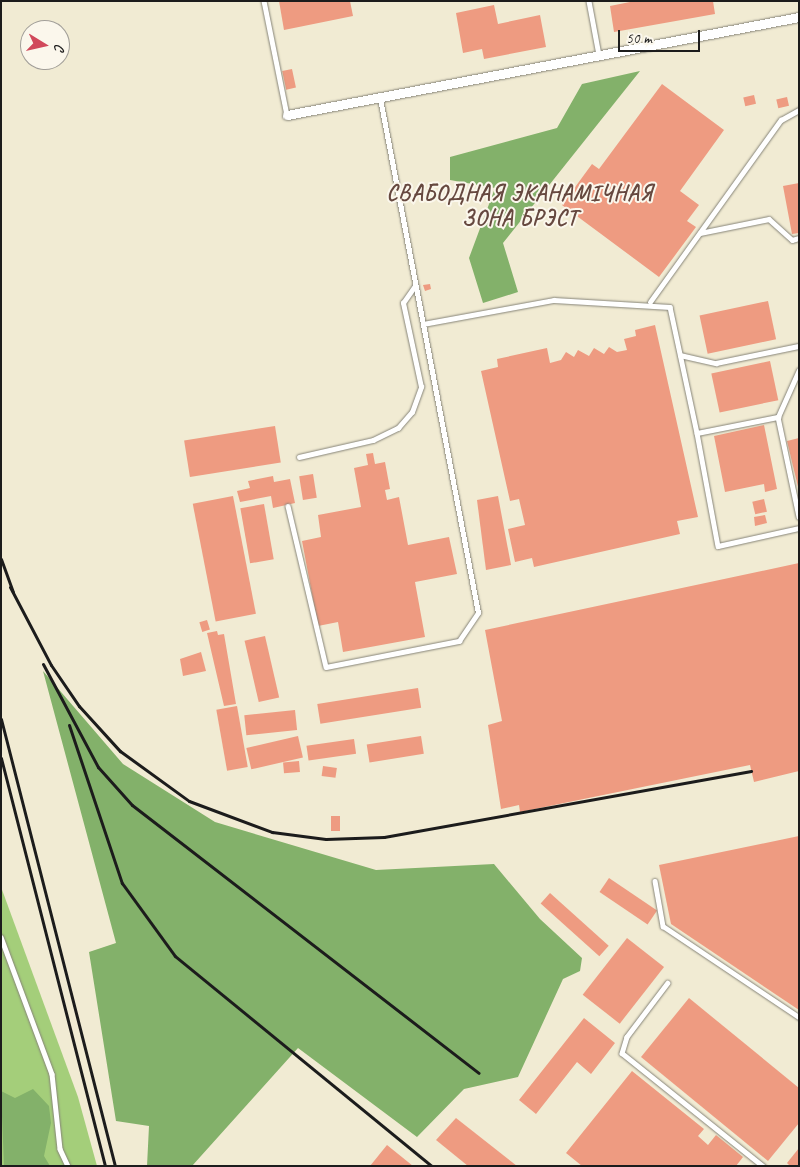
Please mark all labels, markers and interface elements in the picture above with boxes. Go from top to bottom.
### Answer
north arrow [20,20,70,70]
scale bar [620,20,702,52]
text: 50 m [626,29,652,48]
text: С [50,43,68,52]
district label: СВАБОДНАЯ ЭКАНАМІЧНАЯ ЗОНА БРЭСТ [378,180,662,232]

